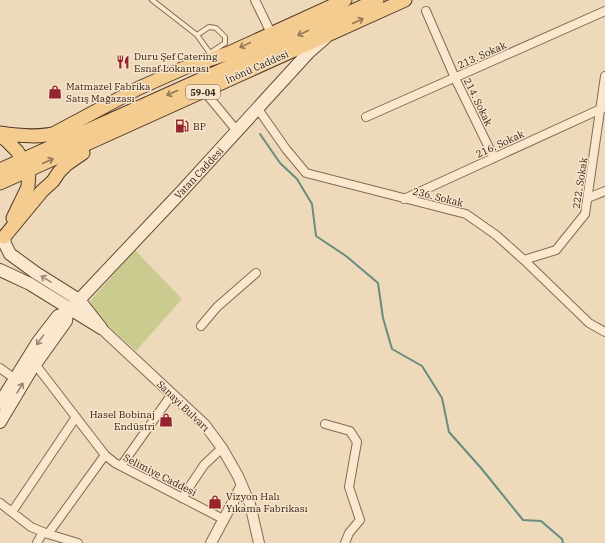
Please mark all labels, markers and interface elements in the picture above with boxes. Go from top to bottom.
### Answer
one-way arrow [352,17,364,24]
one-way arrow [297,30,309,37]
street label: 213. Sokak [456,38,508,71]
one-way arrow [240,42,252,49]
street label: İnönü Caddesi [223,47,291,87]
place label: Duru Şef Catering Esnaf Lokantası [134,50,218,75]
restaurant icon: Duru Şef Catering Esnaf Lokantası [115,54,131,70]
street label: 214. Sokak [461,76,495,128]
place label: Matmazel Fabrika Satış Mağazası [66,80,151,105]
shop icon: Matmazel Fabrika Satış Mağazası [47,84,63,100]
road number: 59-04 [186,85,220,99]
one-way arrow [166,90,178,97]
fuel station icon: BP [174,118,190,134]
place label: BP [193,120,206,133]
street label: 216. Sokak [474,127,526,161]
street label: Vatan Caddesi [172,144,226,202]
street label: 222. Sokak [570,156,590,210]
one-way arrow [42,157,54,165]
street label: 236. Sokak [411,184,465,210]
one-way arrow [41,275,52,283]
one-way arrow [36,334,44,345]
street label: Sanayi Bulvarı [154,378,212,434]
one-way arrow [16,383,24,394]
place label: Hasel Bobinaj Endüstri [90,408,155,433]
shop icon: Hasel Bobinaj Endüstri [158,412,174,428]
street label: Selimiye Caddesi [121,451,199,499]
place label: Vizyon Halı Yıkama Fabrikası [226,490,308,515]
shop icon: Vizyon Halı Yıkama Fabrikası [207,494,223,510]

